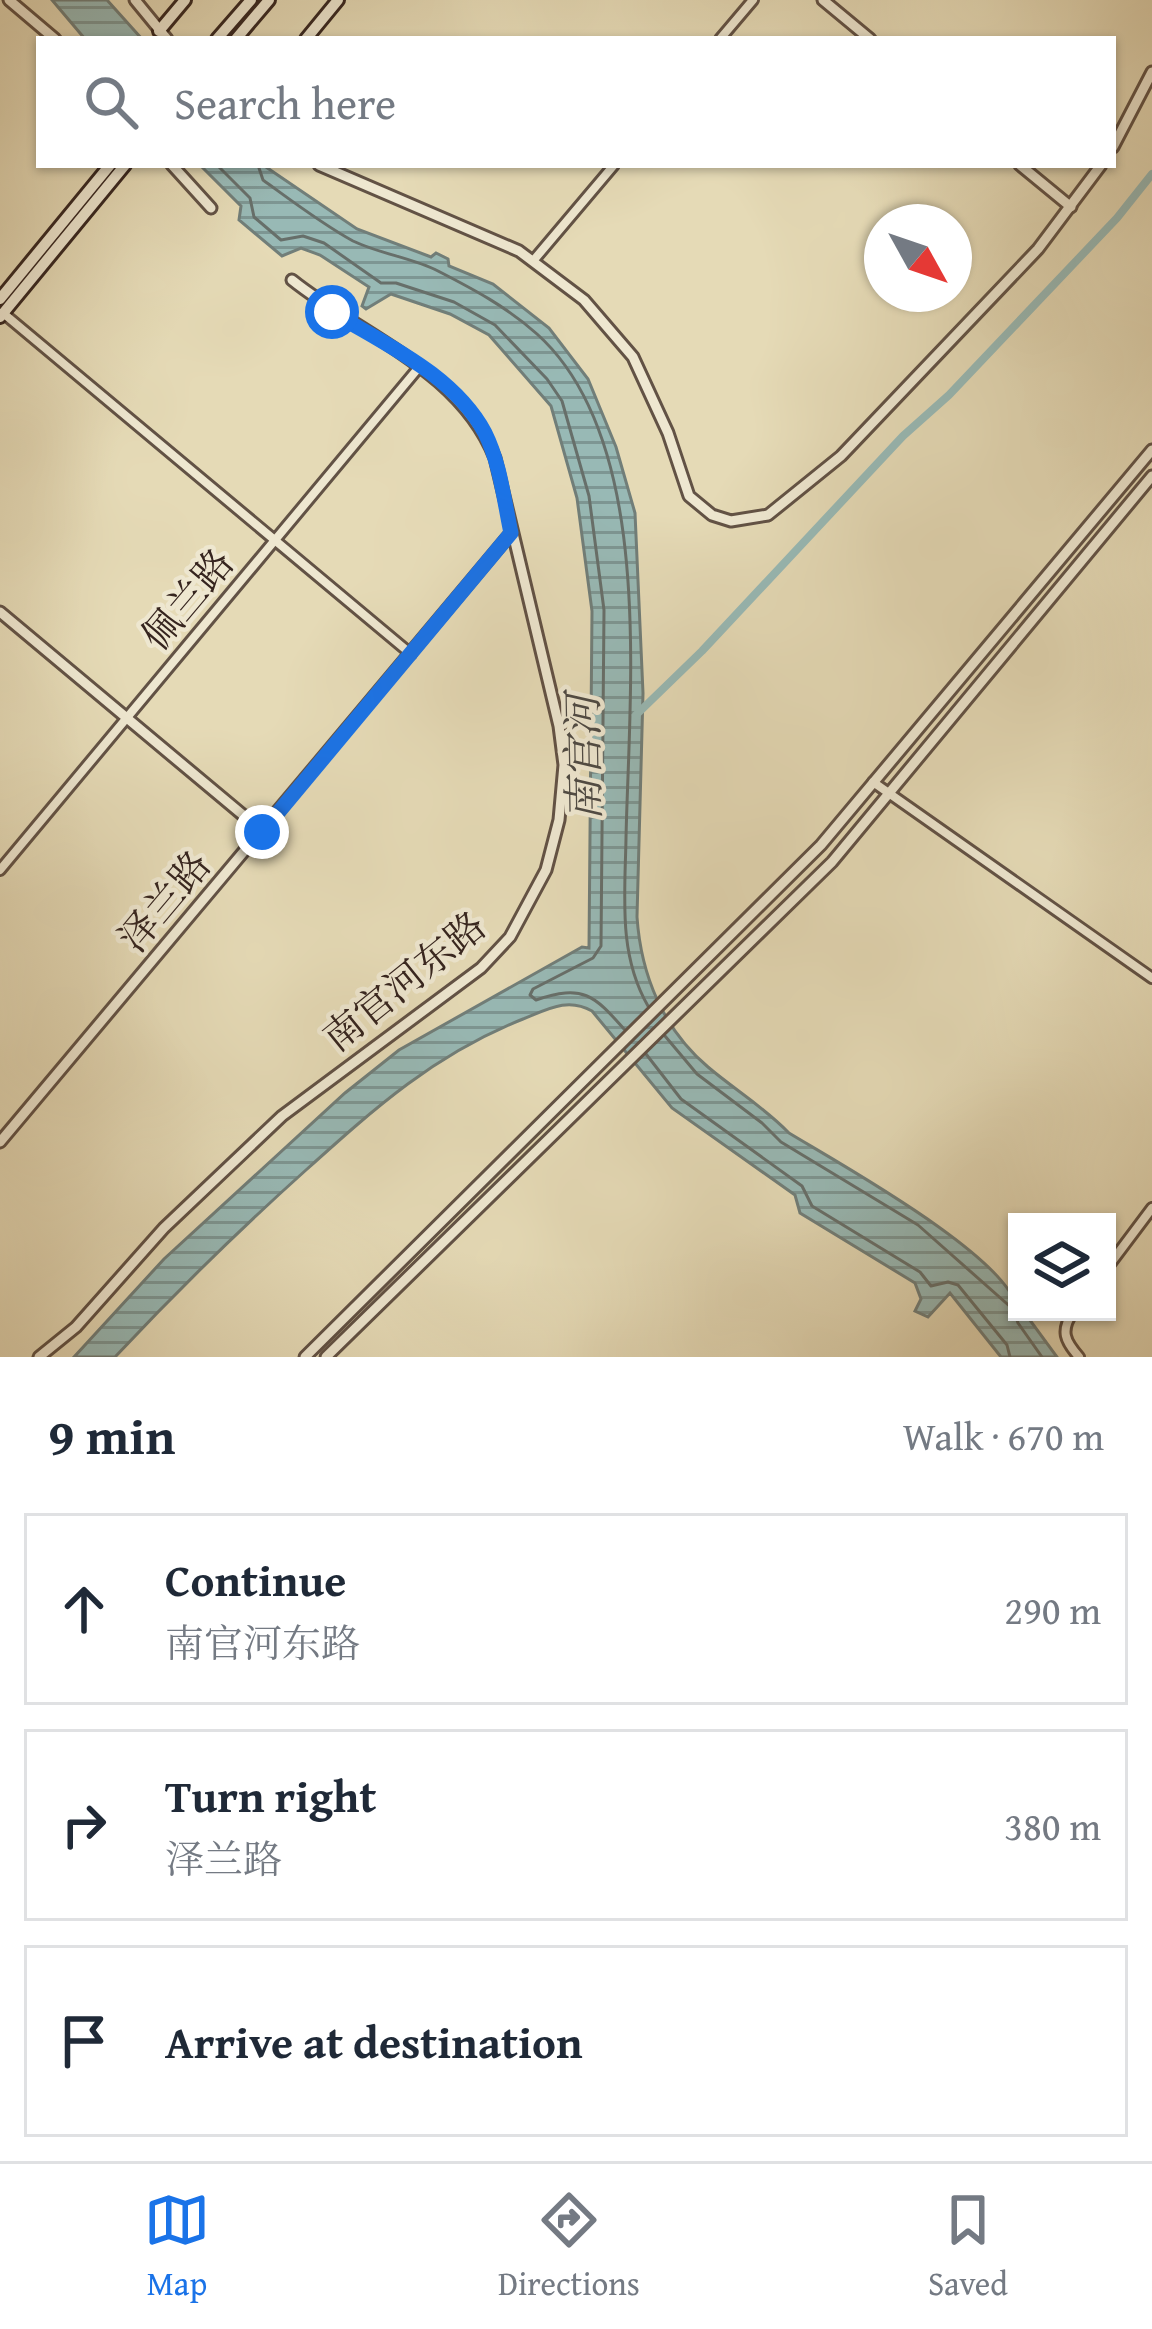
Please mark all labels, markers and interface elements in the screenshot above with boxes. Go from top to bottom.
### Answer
search box [36,36,1116,168]
icon: search [78,69,144,135]
text: Search here [174,70,396,135]
north arrow [864,204,972,312]
route start [305,285,359,339]
street label: 佩兰路 [127,536,246,662]
water label: 南官河 [551,687,614,822]
route end [235,805,289,859]
street label: 泽兰路 [104,838,223,964]
street label: 南官河东路 [310,897,497,1064]
map controls [1008,1213,1116,1321]
button: layers [1008,1213,1116,1321]
text: 9 min [48,1398,175,1473]
text: Walk · 670 m [903,1407,1104,1464]
text: Continue [165,1547,346,1612]
icon: ahead [51,1576,117,1642]
text: 290 m [1004,1581,1101,1638]
text: 南官河东路 [165,1614,360,1671]
text: Turn right [165,1763,377,1828]
icon: right [51,1792,117,1858]
text: 380 m [1004,1797,1101,1854]
text: 泽兰路 [165,1830,282,1887]
icon: arrive [51,2008,117,2074]
text: Arrive at destination [165,2009,583,2074]
tab: Map [144,2187,210,2307]
tab: Directions [498,2187,640,2307]
tab: Saved [928,2187,1008,2307]

